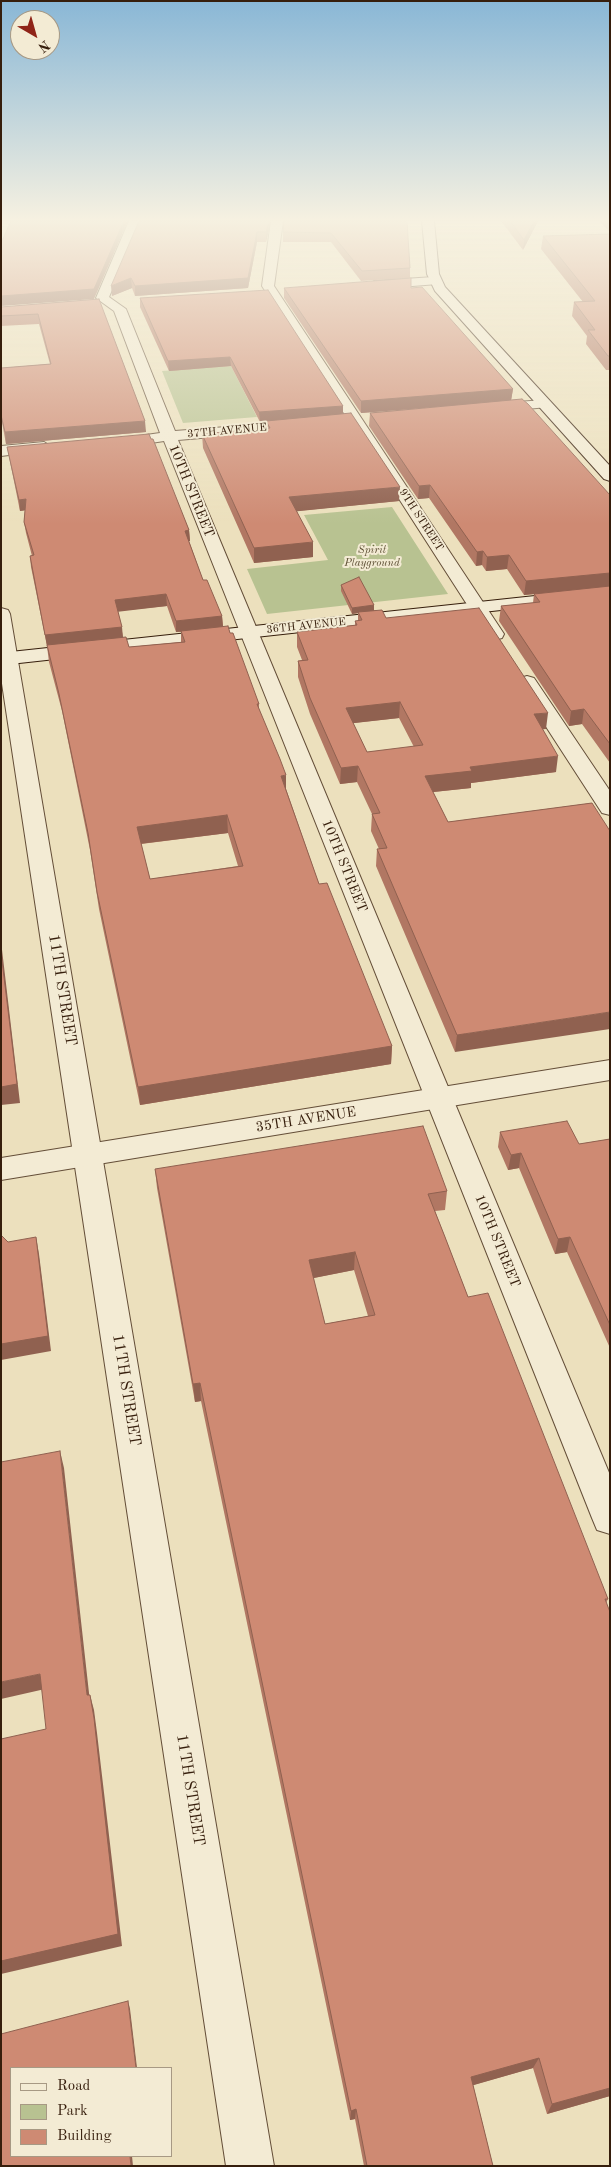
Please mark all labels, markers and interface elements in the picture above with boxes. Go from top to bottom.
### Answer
north arrow [10,10,60,60]
text: N [35,37,52,55]
street label: 37TH AVENUE [187,421,267,441]
street label: 10TH STREET [165,442,217,540]
street label: 9TH STREET [396,486,446,554]
park label: Spirit Playground [344,543,400,569]
street label: 36TH AVENUE [266,615,346,637]
street label: 10TH STREET [318,817,370,915]
street label: 11TH STREET [44,933,80,1047]
street label: 35TH AVENUE [255,1104,357,1136]
street label: 10TH STREET [471,1192,523,1290]
street label: 11TH STREET [108,1333,144,1447]
street label: 11TH STREET [172,1733,208,1847]
legend [10,2067,172,2157]
text: Road [57,2079,90,2094]
text: Park [57,2104,88,2119]
text: Building [57,2129,112,2144]

